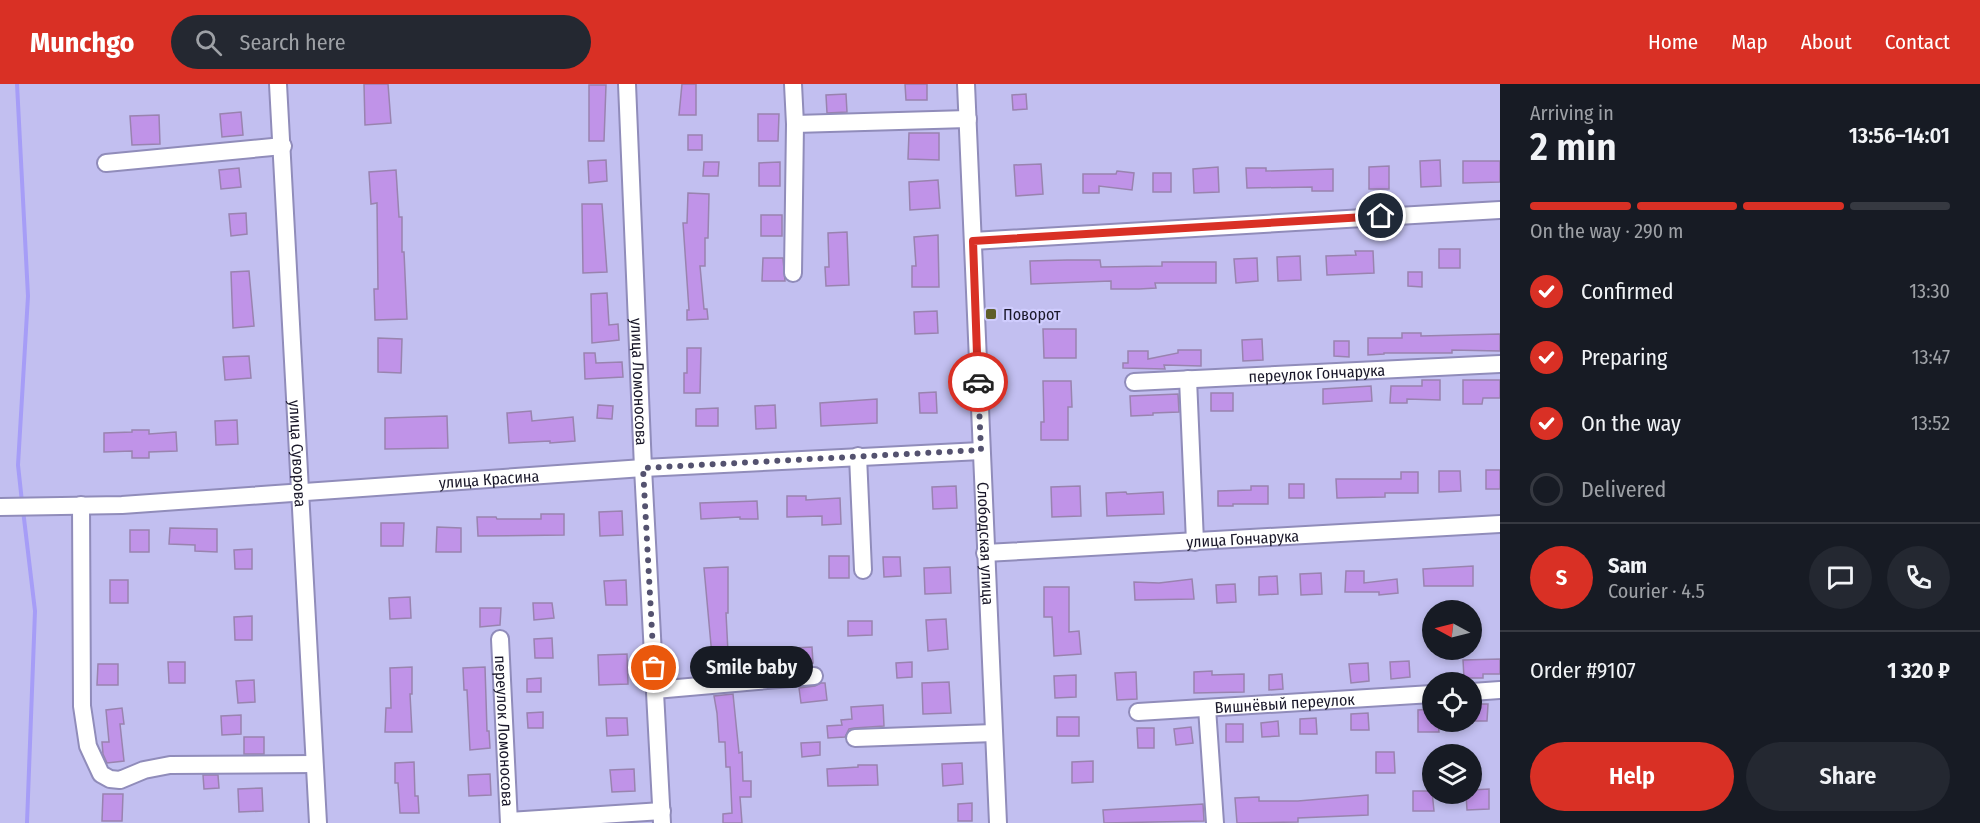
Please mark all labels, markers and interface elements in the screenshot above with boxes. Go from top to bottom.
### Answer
search box [171,15,591,69]
text: Munchgo [30,26,135,59]
icon: search [192,26,225,59]
text: Search here [240,29,346,56]
text: Home [1648,29,1698,55]
text: Map [1731,29,1768,55]
text: About [1801,29,1852,55]
text: Contact [1885,29,1950,55]
text: Arriving in [1530,101,1614,125]
text: 13:56–14:01 [1849,122,1950,149]
text: 2 min [1530,124,1617,170]
pin [1355,190,1406,241]
icon: home [1364,199,1397,232]
text: On the way · 290 m [1530,219,1683,243]
icon: check [1530,275,1563,308]
text: Confirmed [1581,278,1674,305]
text: 13:30 [1909,279,1950,303]
place label: Поворот [1003,305,1061,324]
marker: Поворот [984,307,998,321]
street label: улица Ломоносова [627,318,652,446]
icon: check [1530,341,1563,374]
text: Preparing [1581,344,1667,371]
text: 13:47 [1912,345,1950,369]
courier [948,352,1008,412]
street label: переулок Гончарука [1248,360,1386,386]
icon: car [962,366,995,399]
street label: улица Суворова [286,399,310,508]
icon: check [1530,407,1563,440]
text: On the way [1581,410,1681,437]
text: 13:52 [1911,411,1950,435]
street label: улица Красина [438,466,540,492]
text: Delivered [1581,476,1666,503]
street label: Слободская улица [974,482,998,606]
street label: улица Гончарука [1186,526,1300,551]
button: chat [1809,546,1872,609]
button: phone [1887,546,1950,609]
text: Sam [1608,552,1647,579]
text: S [1556,564,1567,591]
text: Courier · 4.5 [1608,579,1705,603]
north arrow [1422,600,1482,660]
map controls [1422,600,1482,804]
pin [628,642,679,693]
callout: Smile baby [690,647,813,689]
icon: bag [637,651,670,684]
street label: переулок Ломоносова [491,655,518,807]
text: Smile baby [706,655,797,679]
text: Order #9107 [1530,657,1636,684]
text: 1 320 ₽ [1887,657,1950,684]
button: locate [1422,672,1482,732]
street label: Вишнёвый переулок [1214,689,1356,717]
button: Help [1530,742,1734,811]
button: Share [1746,742,1950,811]
button: layers [1422,744,1482,804]

